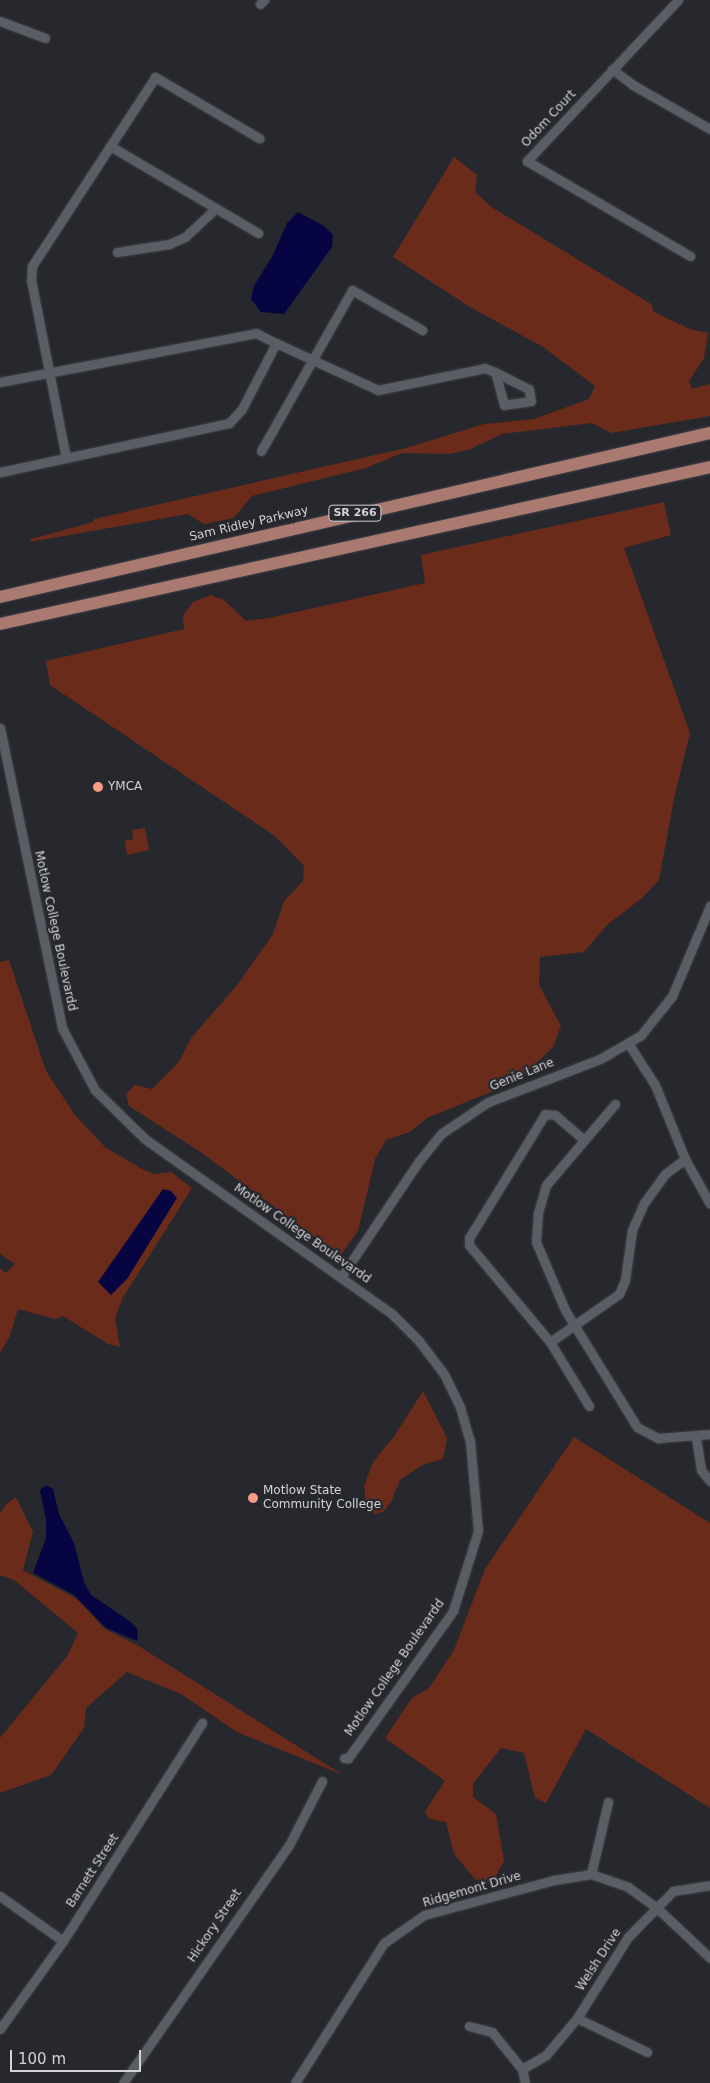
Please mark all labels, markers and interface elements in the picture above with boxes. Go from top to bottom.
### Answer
street label: Odom Court [519,87,579,151]
street label: Sam Ridley Parkway [188,503,310,545]
road number: SR 266 [328,504,382,522]
place label: YMCA [108,780,142,794]
marker: YMCA [92,781,104,793]
street label: Motlow College Boulevardd [31,849,79,1013]
street label: Genie Lane [488,1056,556,1094]
street label: Motlow College Boulevardd [231,1181,373,1287]
place label: Motlow State Community College [263,1484,381,1512]
marker: Motlow State Community College [247,1492,259,1504]
street label: Motlow College Boulevardd [342,1597,448,1739]
street label: Barnett Street [64,1831,122,1911]
street label: Ridgemont Drive [421,1869,523,1911]
street label: Hickory Street [185,1887,245,1965]
street label: Welsh Drive [573,1926,625,1994]
scale bar [12,2040,144,2072]
text: 100 m [18,2050,66,2068]

